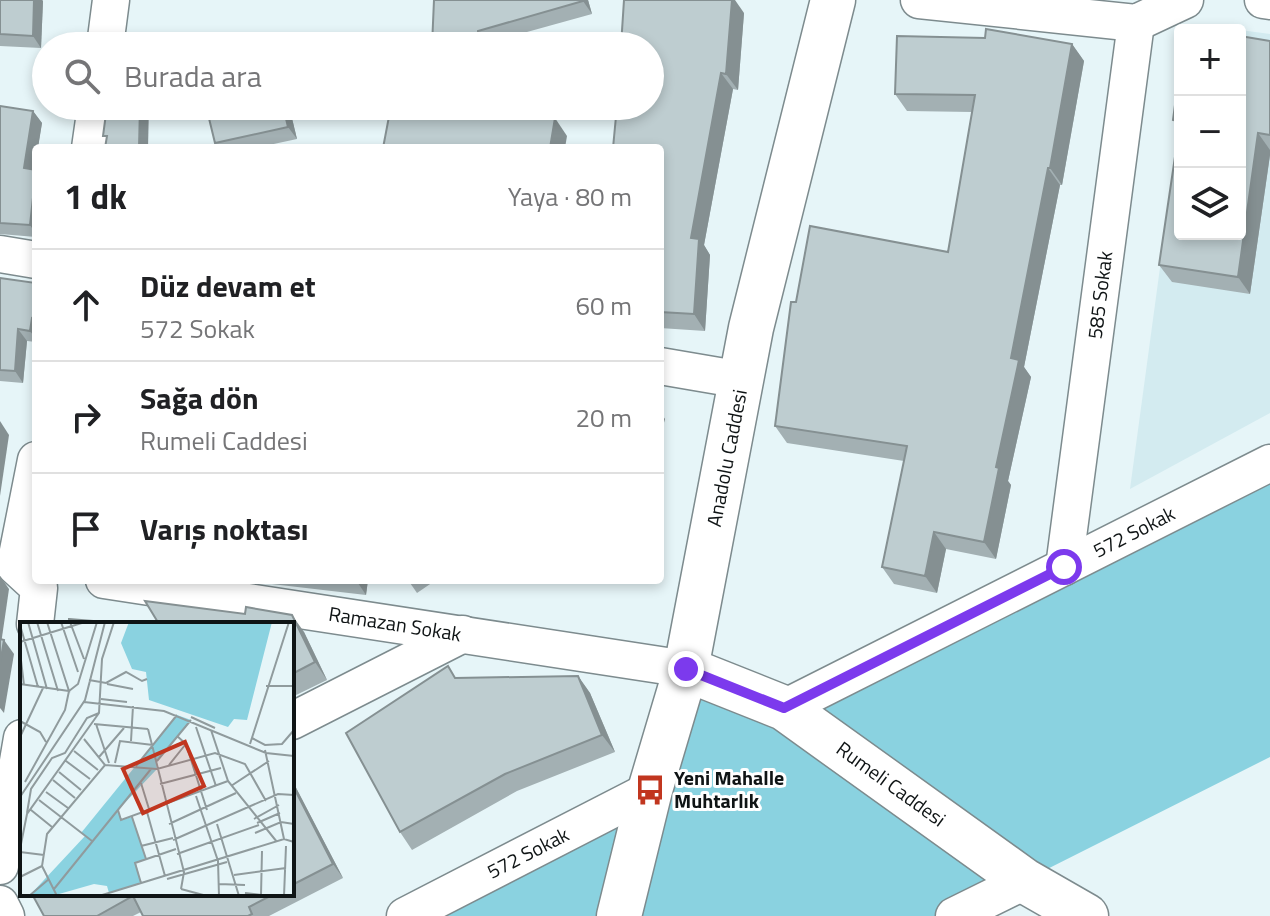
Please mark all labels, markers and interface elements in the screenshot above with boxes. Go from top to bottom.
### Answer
map controls [1174,24,1246,240]
button: + [1174,24,1246,96]
search box [32,32,664,120]
text: Burada ara [124,53,262,99]
icon: search [60,54,104,98]
button: − [1174,96,1246,168]
button: layers [1174,168,1246,240]
text: 1 dk [64,170,127,222]
text: Yaya · 80 m [508,177,632,216]
street label: 585 Sokak [1079,249,1120,341]
text: Düz devam et [140,263,316,309]
icon: ahead [64,283,108,327]
text: 60 m [575,286,632,325]
text: 572 Sokak [140,309,255,348]
text: Sağa dön [140,375,259,421]
street label: Anadolu Caddesi [698,387,755,529]
icon: right [64,395,108,439]
text: 20 m [575,398,632,437]
text: Rumeli Caddesi [140,421,308,460]
street label: 572 Sokak [1087,497,1181,565]
text: Varış noktası [140,506,309,552]
icon: arrive [64,507,108,551]
route start [1046,549,1082,585]
street label: Ramazan Sokak [327,598,464,649]
inset map [20,622,294,896]
route end [668,651,704,687]
street label: Rumeli Caddesi [830,733,953,834]
place label: Yeni Mahalle Muhtarlık [674,762,784,816]
bus stop icon: Yeni Mahalle Muhtarlık [633,773,667,807]
street label: 572 Sokak [481,818,575,886]

